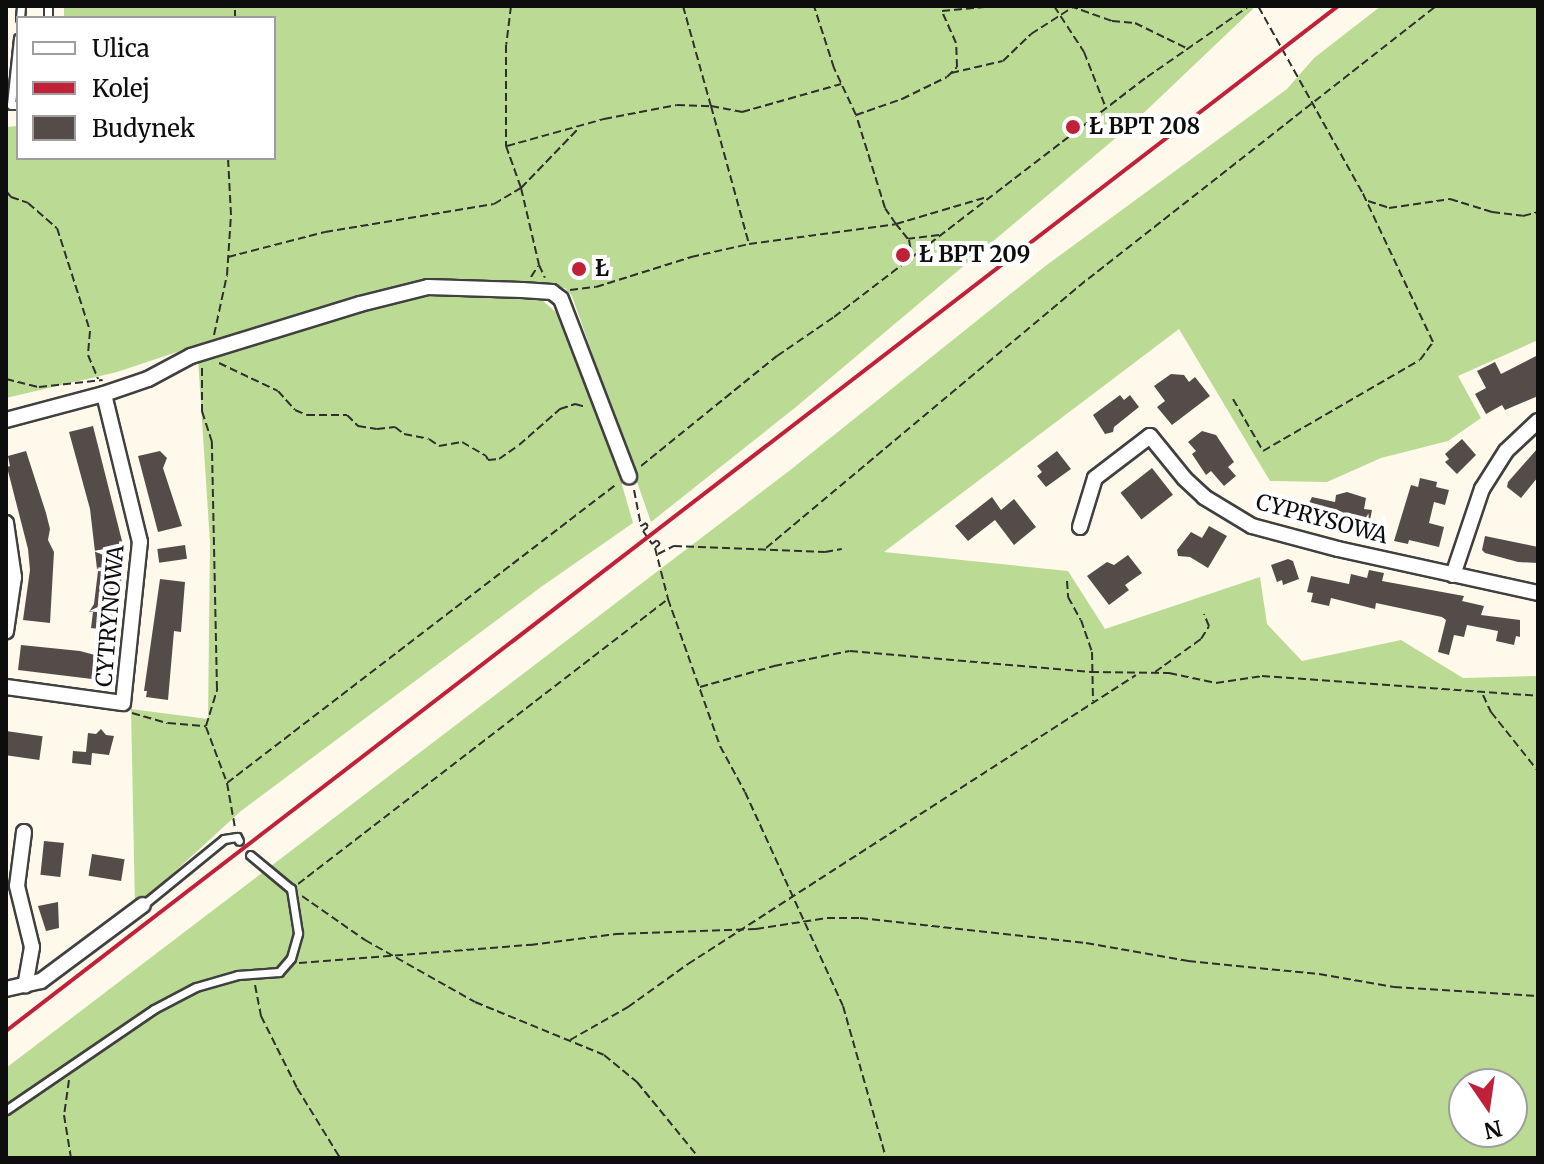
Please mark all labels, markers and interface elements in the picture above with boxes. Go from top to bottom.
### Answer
legend [16,16,276,160]
text: Ulica [92,33,150,64]
text: Kolej [92,73,150,104]
text: Budynek [92,113,195,144]
place label: Ł BPT 208 [1089,114,1200,140]
marker: Ł BPT 208 [1064,118,1082,136]
place label: Ł BPT 209 [919,242,1030,268]
marker: Ł BPT 209 [894,246,912,264]
place label: Ł [595,256,609,282]
marker: Ł [570,260,588,278]
street label: CYPRYSOWA [1253,489,1391,549]
street label: CYTRYNOWA [91,544,129,688]
north arrow [1448,1068,1528,1148]
text: N [1481,1114,1505,1145]

